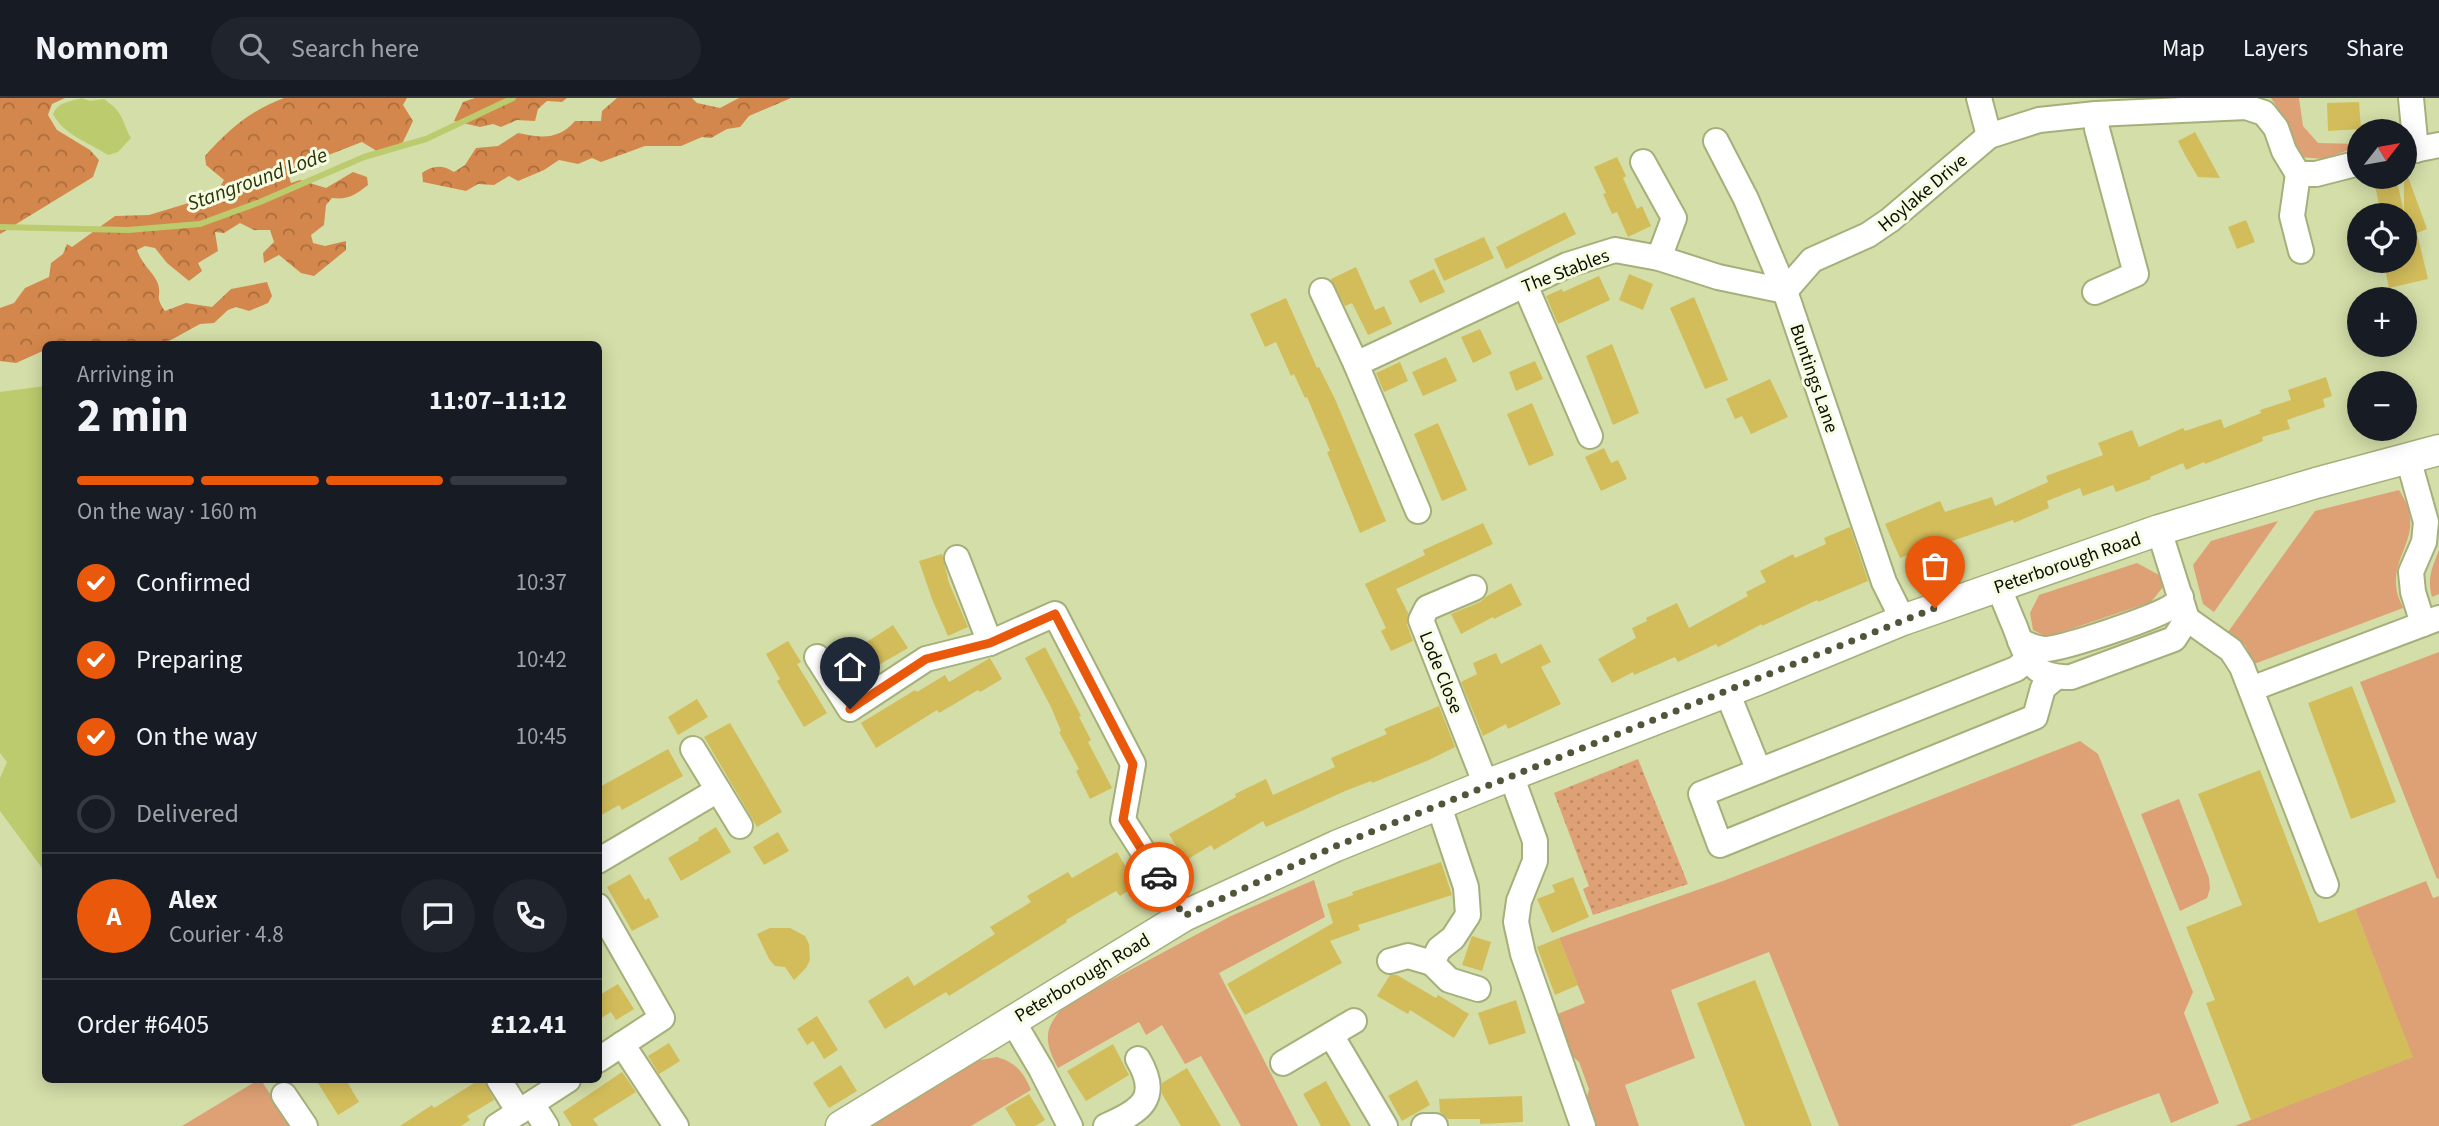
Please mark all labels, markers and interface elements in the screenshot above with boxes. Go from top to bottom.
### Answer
search box [211,17,701,80]
text: Nomnom [35,25,169,72]
icon: search [235,29,273,67]
text: Search here [291,30,419,67]
text: Map [2162,31,2205,66]
text: Layers [2243,31,2308,66]
text: Share [2346,31,2404,66]
north arrow [2347,119,2417,189]
map controls [2347,119,2417,441]
water label: Stanground Lode [183,140,331,218]
street label: Hoylake Drive [1872,148,1974,239]
button: locate [2347,203,2417,273]
street label: The Stables [1518,242,1613,300]
button: + [2347,287,2417,357]
street label: Buntings Lane [1782,321,1845,436]
text: Arriving in [77,358,175,391]
button: − [2347,371,2417,441]
text: 11:07–11:12 [429,382,567,419]
text: 2 min [77,384,189,449]
text: On the way · 160 m [77,495,257,528]
street label: Peterborough Road [1990,526,2145,601]
pin [1905,536,1965,608]
icon: bag [1916,547,1954,585]
icon: check [77,564,115,602]
text: Confirmed [136,564,251,601]
text: 10:37 [516,566,567,599]
street label: Lode Close [1412,627,1469,718]
pin [820,637,880,709]
icon: check [77,641,115,679]
text: Preparing [136,641,242,678]
text: 10:42 [516,643,567,676]
icon: home [831,648,869,686]
icon: check [77,718,115,756]
text: On the way [136,718,257,755]
text: 10:45 [516,720,567,753]
text: Delivered [136,795,239,832]
courier [1124,842,1194,912]
icon: car [1140,858,1178,896]
button: chat [401,879,475,953]
button: phone [493,879,567,953]
text: Alex [169,881,218,918]
text: A [107,898,121,935]
text: Courier · 4.8 [169,918,284,951]
street label: Peterborough Road [1010,927,1156,1030]
text: Order #6405 [77,1006,209,1043]
text: £12.41 [491,1006,567,1043]

